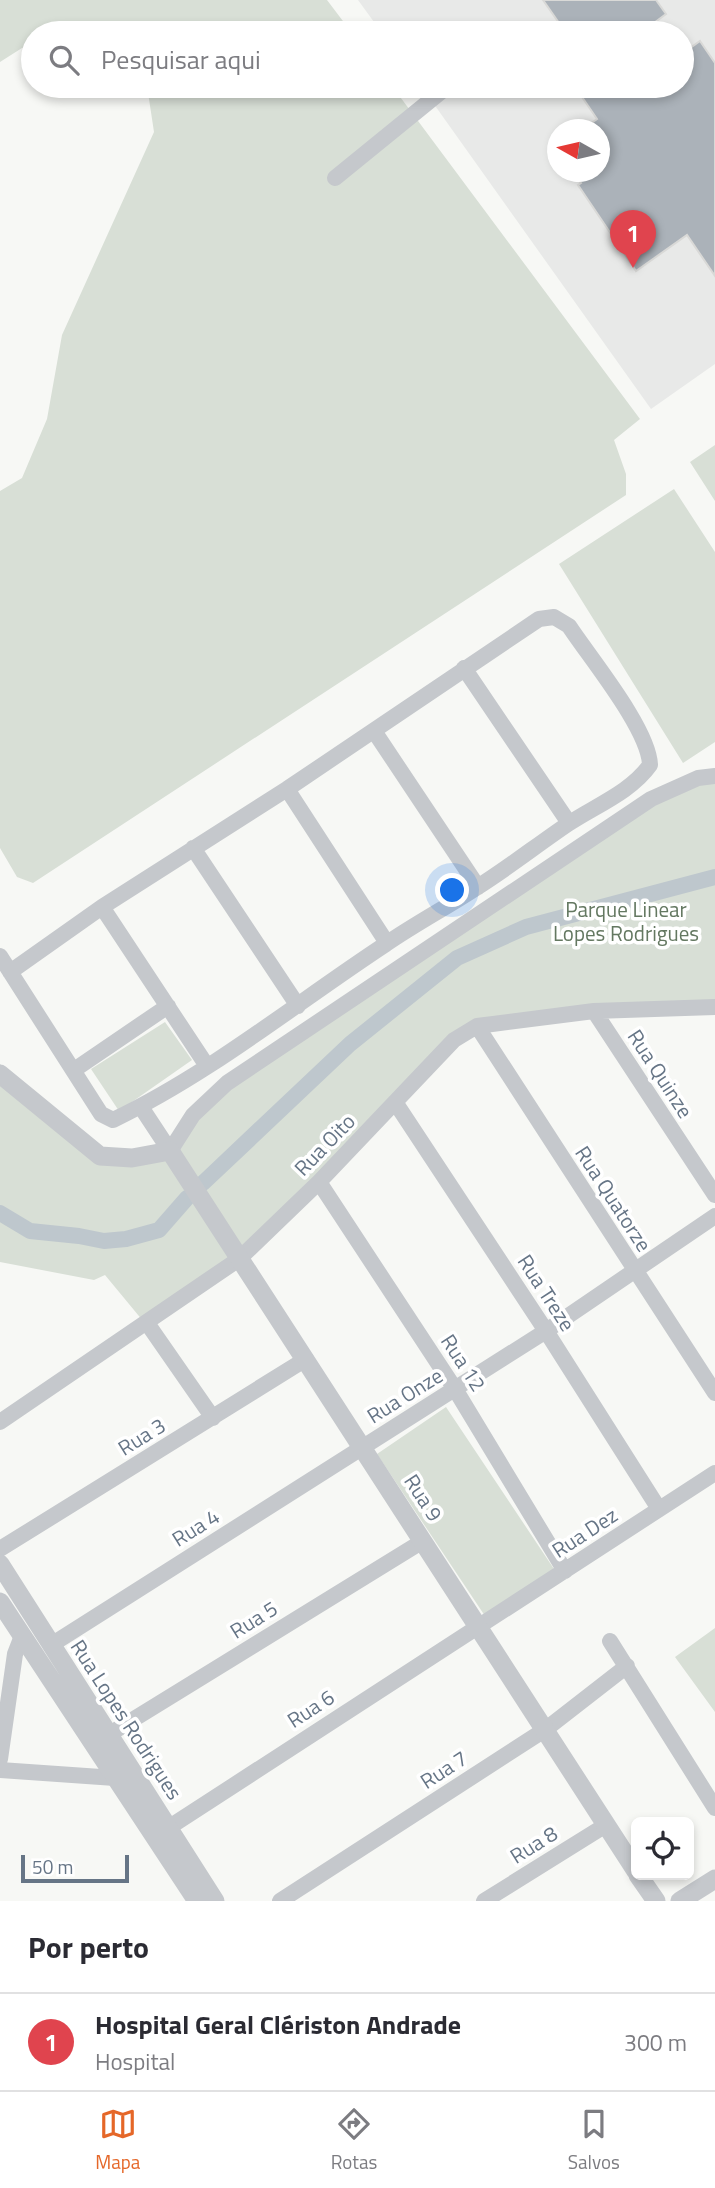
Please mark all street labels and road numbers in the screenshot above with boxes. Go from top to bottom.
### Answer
street label: Rua Quinze [620,1023,702,1124]
street label: Rua Oito [286,1106,362,1183]
street label: Rua Quatorze [568,1139,660,1258]
street label: Rua Treze [510,1248,584,1337]
street label: Rua 12 [433,1327,494,1397]
street label: Rua Onze [360,1359,449,1431]
street label: Rua 3 [111,1409,172,1463]
street label: Rua 9 [397,1467,451,1528]
street label: Rua Dez [545,1499,624,1565]
street label: Rua 4 [165,1500,226,1554]
street label: Rua 5 [223,1592,284,1646]
street label: Rua Lopes Rodrigues [63,1633,191,1806]
street label: Rua 6 [280,1681,341,1735]
street label: Rua 7 [413,1742,474,1796]
street label: Rua 8 [503,1817,564,1871]

